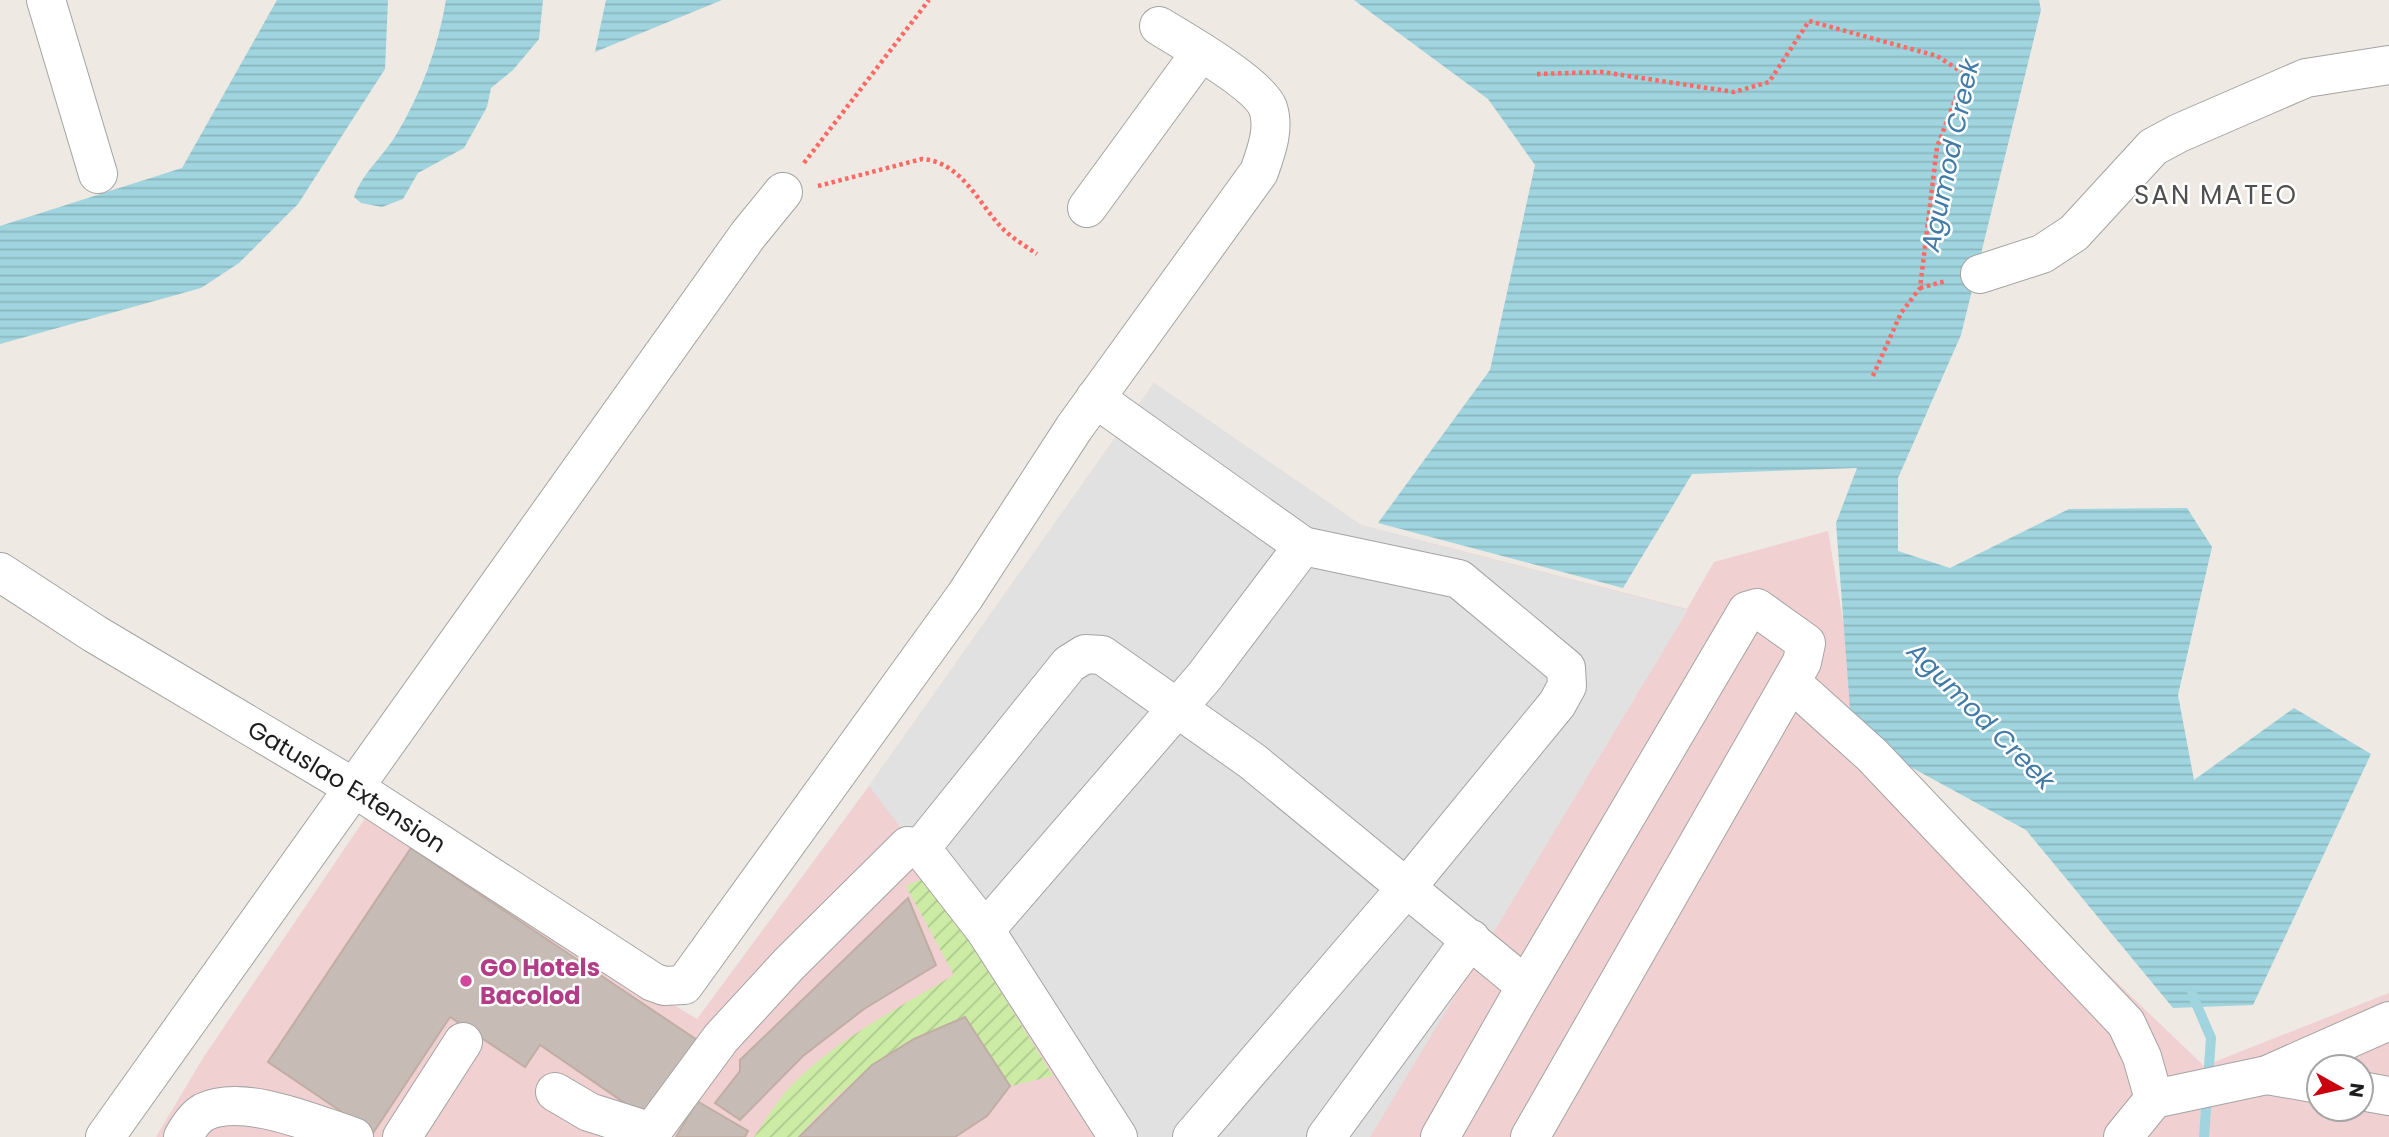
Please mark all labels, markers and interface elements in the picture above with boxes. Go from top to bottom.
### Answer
water label: Agumod Creek [1912,54,1988,256]
district label: SAN MATEO [2134,177,2298,213]
water label: Agumod Creek [1898,633,2064,799]
street label: Gatuslao Extension [242,712,453,860]
place label: GO Hotels Bacolod [480,951,600,1012]
marker: GO Hotels Bacolod [458,973,474,989]
north arrow [2305,1053,2375,1123]
text: N [2342,1081,2371,1099]

